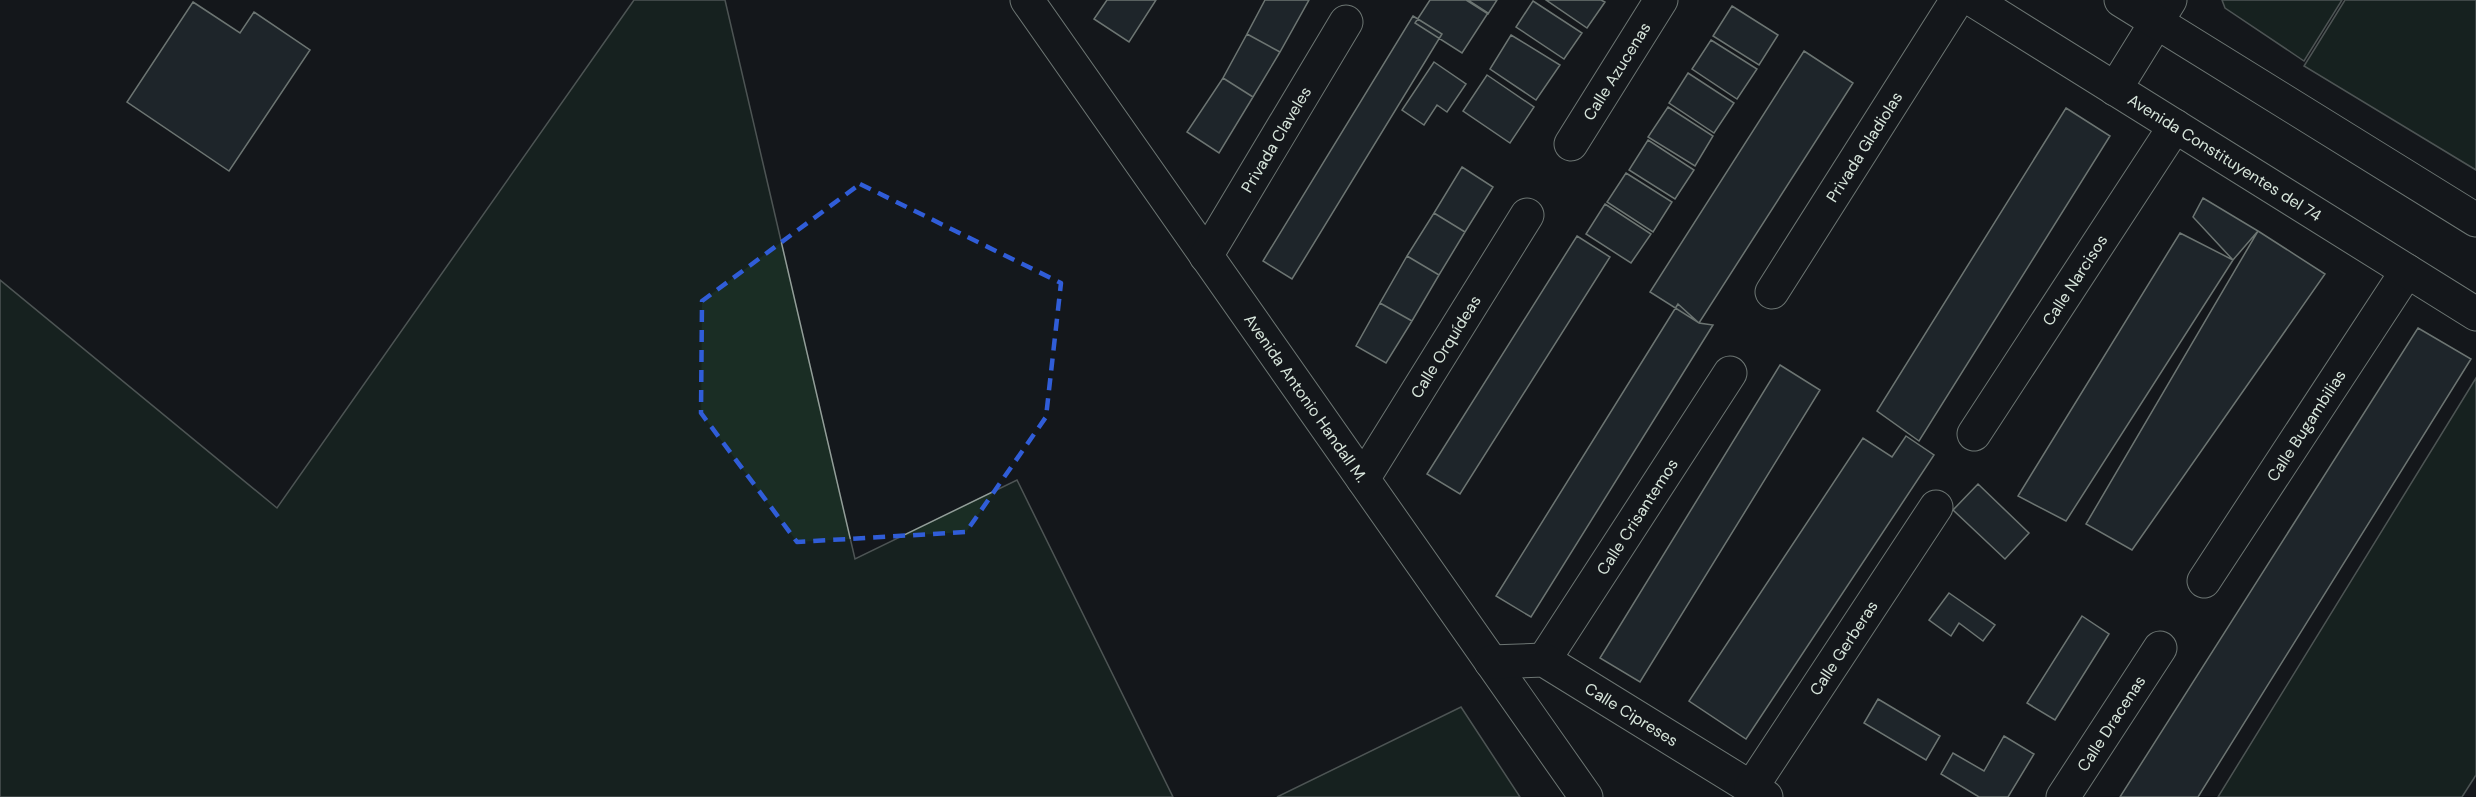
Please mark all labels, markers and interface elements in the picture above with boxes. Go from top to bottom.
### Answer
street label: Calle Azucenas [1578,18,1655,124]
street label: Privada Claveles [1236,82,1316,196]
street label: Privada Gladiolas [1821,87,1907,206]
street label: Avenida Constituyentes del 74 [2124,89,2326,226]
street label: Calle Narcisos [2037,230,2112,329]
street label: Calle Orquídeas [1405,291,1485,402]
street label: Avenida Antonio Handall M. [1240,310,1372,486]
street label: Calle Bugambilias [2262,365,2350,485]
street label: Calle Crisantemos [1592,454,1682,579]
street label: Calle Gerberas [1804,596,1882,699]
street label: Calle Dracenas [2072,671,2150,775]
street label: Calle Cipreses [1581,677,1682,751]

